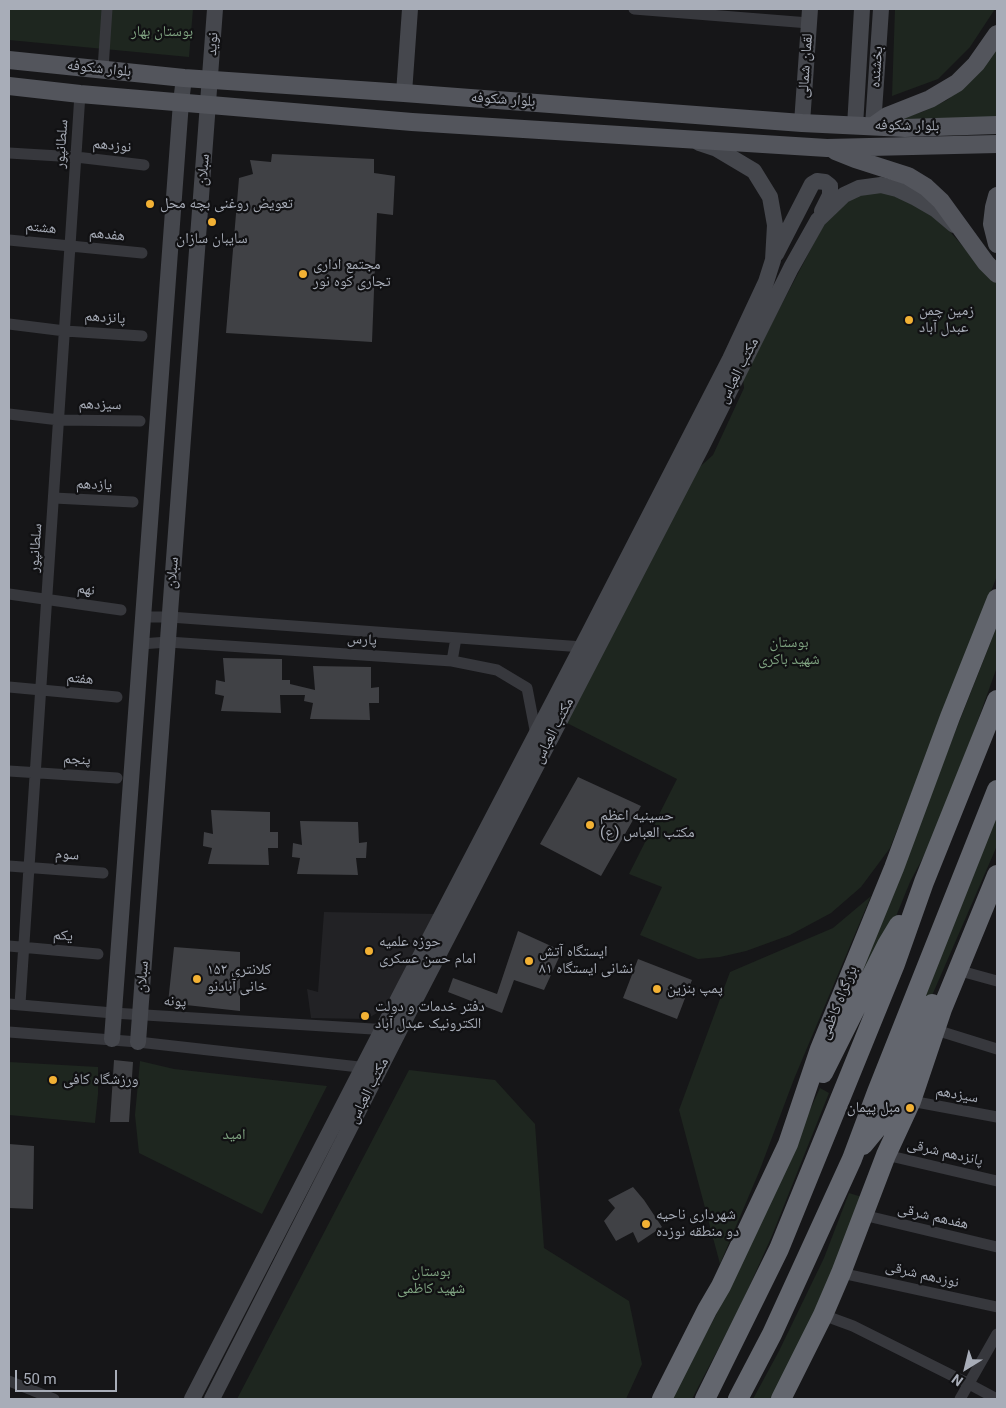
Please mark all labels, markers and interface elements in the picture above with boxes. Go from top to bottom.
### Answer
park label: بوستان بهار [131,23,193,41]
street label: نوید [203,32,223,56]
street label: لقمان شمالی [795,33,817,99]
street label: بخشنده [867,46,887,88]
street label: بلوار شکوفه [66,57,132,81]
street label: بلوار شکوفه [470,89,536,111]
street label: بلوار شکوفه [874,116,940,136]
street label: سلطانپور [51,119,73,169]
street label: نوزدهم [92,135,132,157]
street label: سبلان [194,153,214,187]
place label: تعویض روغنی بچه محل [160,195,293,213]
marker: تعویض روغنی بچه محل [144,198,156,210]
marker: سایبان سازان [206,216,218,228]
street label: هشتم [25,217,57,239]
street label: هفدهم [88,224,126,246]
place label: سایبان سازان [176,230,248,248]
place label: مجتمع اداری تجاری کوه نور [313,256,391,291]
marker: مجتمع اداری تجاری کوه نور [297,268,309,280]
place label: زمین چمن عبدل آباد [919,302,974,337]
street label: پانزدهم [84,308,126,328]
marker: زمین چمن عبدل آباد [903,314,915,326]
street label: مکتب العباس [715,335,763,407]
street label: سیزدهم [78,396,122,414]
street label: یازدهم [75,475,113,495]
street label: سلطانپور [25,523,47,573]
street label: سبلان [163,556,183,590]
street label: نهم [76,580,96,600]
street label: پارس [346,630,378,650]
park label: بوستان شهید باکری [758,634,820,669]
street label: هفتم [66,669,94,689]
street label: مکتب العباس [530,695,578,767]
street label: پنجم [63,750,91,770]
place label: حسینیه اعظم مکتب العباس (ع) [600,807,695,842]
marker: حسینیه اعظم مکتب العباس (ع) [584,819,596,831]
street label: سوم [54,845,80,865]
street label: یکم [52,926,74,946]
place label: حوزه علمیه امام حسن عسکری [379,933,476,968]
place label: ایستگاه آتش نشانی ایستگاه ۸۱ [539,943,633,978]
marker: حوزه علمیه امام حسن عسکری [363,945,375,957]
marker: ایستگاه آتش نشانی ایستگاه ۸۱ [523,955,535,967]
street label: سبلان [133,960,153,994]
place label: کلانتری ۱۵۲ خانی آبادنو [207,961,271,996]
street label: بزرگراه کاظمی [816,963,862,1043]
marker: کلانتری ۱۵۲ خانی آبادنو [191,973,203,985]
place label: پمپ بنزین [667,980,723,998]
marker: پمپ بنزین [651,983,663,995]
street label: پونه [163,992,187,1012]
place label: دفتر خدمات و دولت الکترونیک عبدل آباد [375,998,485,1033]
marker: دفتر خدمات و دولت الکترونیک عبدل آباد [359,1010,371,1022]
street label: مکتب العباس [345,1055,393,1127]
place label: ورزشگاه کافی [63,1071,139,1089]
marker: ورزشگاه کافی [47,1074,59,1086]
street label: سیزدهم [934,1082,980,1108]
place label: مبل پیمان [847,1099,900,1117]
marker: مبل پیمان [904,1102,916,1114]
park label: امید [223,1126,245,1144]
street label: پانزدهم شرقی [905,1136,985,1170]
street label: هفدهم شرقی [896,1200,970,1234]
place label: شهرداری ناحیه دو منطقه نوزده [656,1206,739,1241]
marker: شهرداری ناحیه دو منطقه نوزده [640,1218,652,1230]
street label: نوزدهم شرقی [883,1258,961,1292]
park label: بوستان شهید کاظمی [397,1263,465,1298]
north arrow [941,1343,991,1393]
scale bar [18,1360,120,1392]
text: 50 m [23,1370,57,1388]
text: N [948,1371,966,1390]

